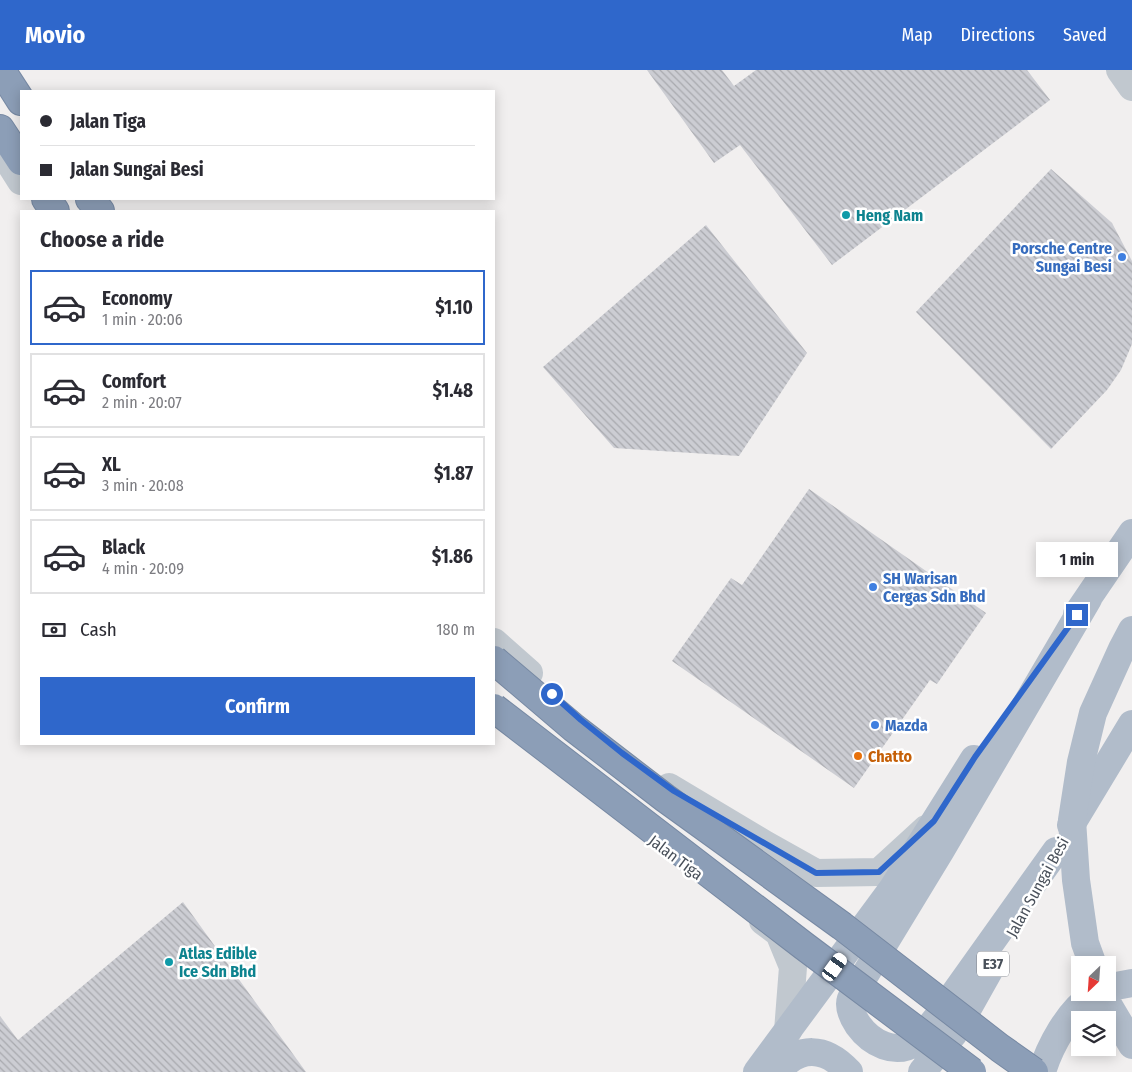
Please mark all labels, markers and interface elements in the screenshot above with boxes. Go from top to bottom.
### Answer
text: Movio [25,21,85,49]
text: Map [901,24,933,46]
text: Directions [961,24,1035,46]
text: Saved [1063,24,1107,46]
text: Jalan Tiga [70,110,146,133]
text: Jalan Sungai Besi [70,158,204,181]
place label: Heng Nam [856,206,923,225]
marker: Heng Nam [840,209,852,221]
text: Choose a ride [40,226,164,253]
place label: Porsche Centre Sungai Besi [1012,239,1112,276]
marker: Porsche Centre Sungai Besi [1116,251,1128,263]
icon: car [42,285,87,330]
text: Economy [102,287,172,310]
text: $1.10 [435,296,473,319]
text: 1 min · 20:06 [102,310,183,329]
icon: car [42,368,87,413]
text: Comfort [102,370,166,393]
text: $1.48 [432,379,473,402]
text: 2 min · 20:07 [102,393,182,412]
icon: car [42,451,87,496]
text: XL [102,453,121,476]
text: $1.87 [434,462,473,485]
text: 3 min · 20:08 [102,476,184,495]
icon: car [42,534,87,579]
text: Black [102,536,145,559]
callout: 1 min [1036,542,1118,578]
text: $1.86 [432,545,473,568]
text: 1 min [1060,550,1094,569]
text: 4 min · 20:09 [102,559,184,578]
place label: SH Warisan Cergas Sdn Bhd [883,569,985,606]
marker: SH Warisan Cergas Sdn Bhd [867,581,879,593]
route end [1066,604,1088,626]
icon: cash [40,616,68,644]
text: Cash [80,618,117,641]
text: 180 m [436,620,475,639]
button: Confirm [40,677,475,735]
route start [541,683,563,705]
place label: Mazda [885,716,928,735]
marker: Mazda [869,719,881,731]
place label: Chatto [868,747,913,766]
marker: Chatto [852,750,864,762]
street label: Jalan Tiga [645,831,707,884]
street label: Jalan Sungai Besi [1002,834,1073,941]
place label: Atlas Edible Ice Sdn Bhd [178,944,257,981]
car [820,950,849,984]
road number: E37 [977,952,1009,976]
marker: Atlas Edible Ice Sdn Bhd [163,956,175,968]
north arrow [1071,956,1116,1001]
map controls [1071,956,1116,1056]
button: layers [1071,1011,1116,1056]

